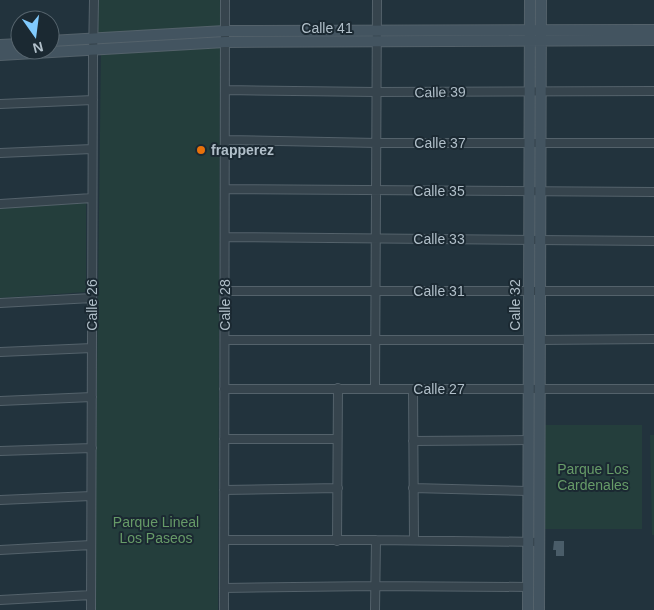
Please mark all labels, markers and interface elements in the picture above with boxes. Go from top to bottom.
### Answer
north arrow [10,10,60,60]
street label: Calle 41 [301,20,353,36]
text: N [31,39,45,57]
street label: Calle 39 [414,84,466,100]
street label: Calle 37 [414,135,466,151]
place label: frapperez [211,142,274,158]
marker: frapperez [195,144,207,156]
street label: Calle 35 [413,183,465,199]
street label: Calle 33 [413,231,465,247]
street label: Calle 26 [84,279,100,331]
street label: Calle 28 [217,279,233,331]
street label: Calle 32 [507,279,523,331]
street label: Calle 31 [413,283,465,299]
street label: Calle 27 [413,381,465,397]
park label: Parque Los Cardenales [557,461,629,493]
park label: Parque Lineal Los Paseos [113,514,199,546]

